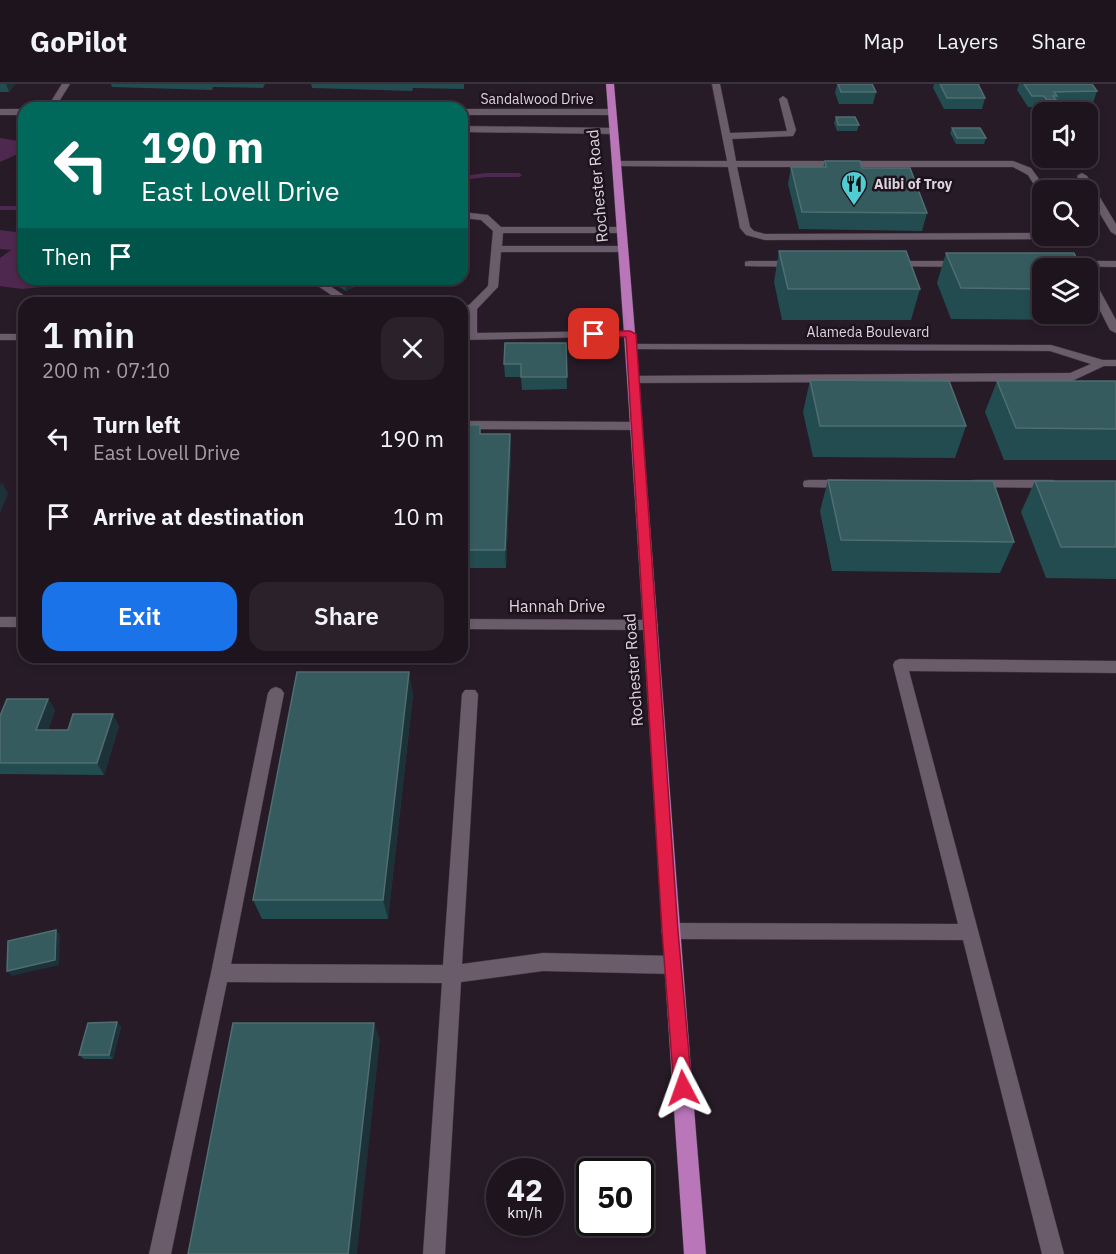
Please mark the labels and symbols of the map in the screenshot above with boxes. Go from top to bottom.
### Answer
street label: Sandalwood Drive [480,90,594,108]
street label: Rochester Road [582,129,612,243]
restaurant icon: Alibi of Troy [839,169,869,207]
place label: Alibi of Troy [874,175,953,193]
pin [568,308,619,359]
street label: Alameda Boulevard [807,323,929,341]
street label: Hannah Drive [509,596,606,616]
street label: Rochester Road [619,613,647,727]
position arrow [651,1056,715,1120]
speed limit sign: 50 [576,1158,654,1236]

